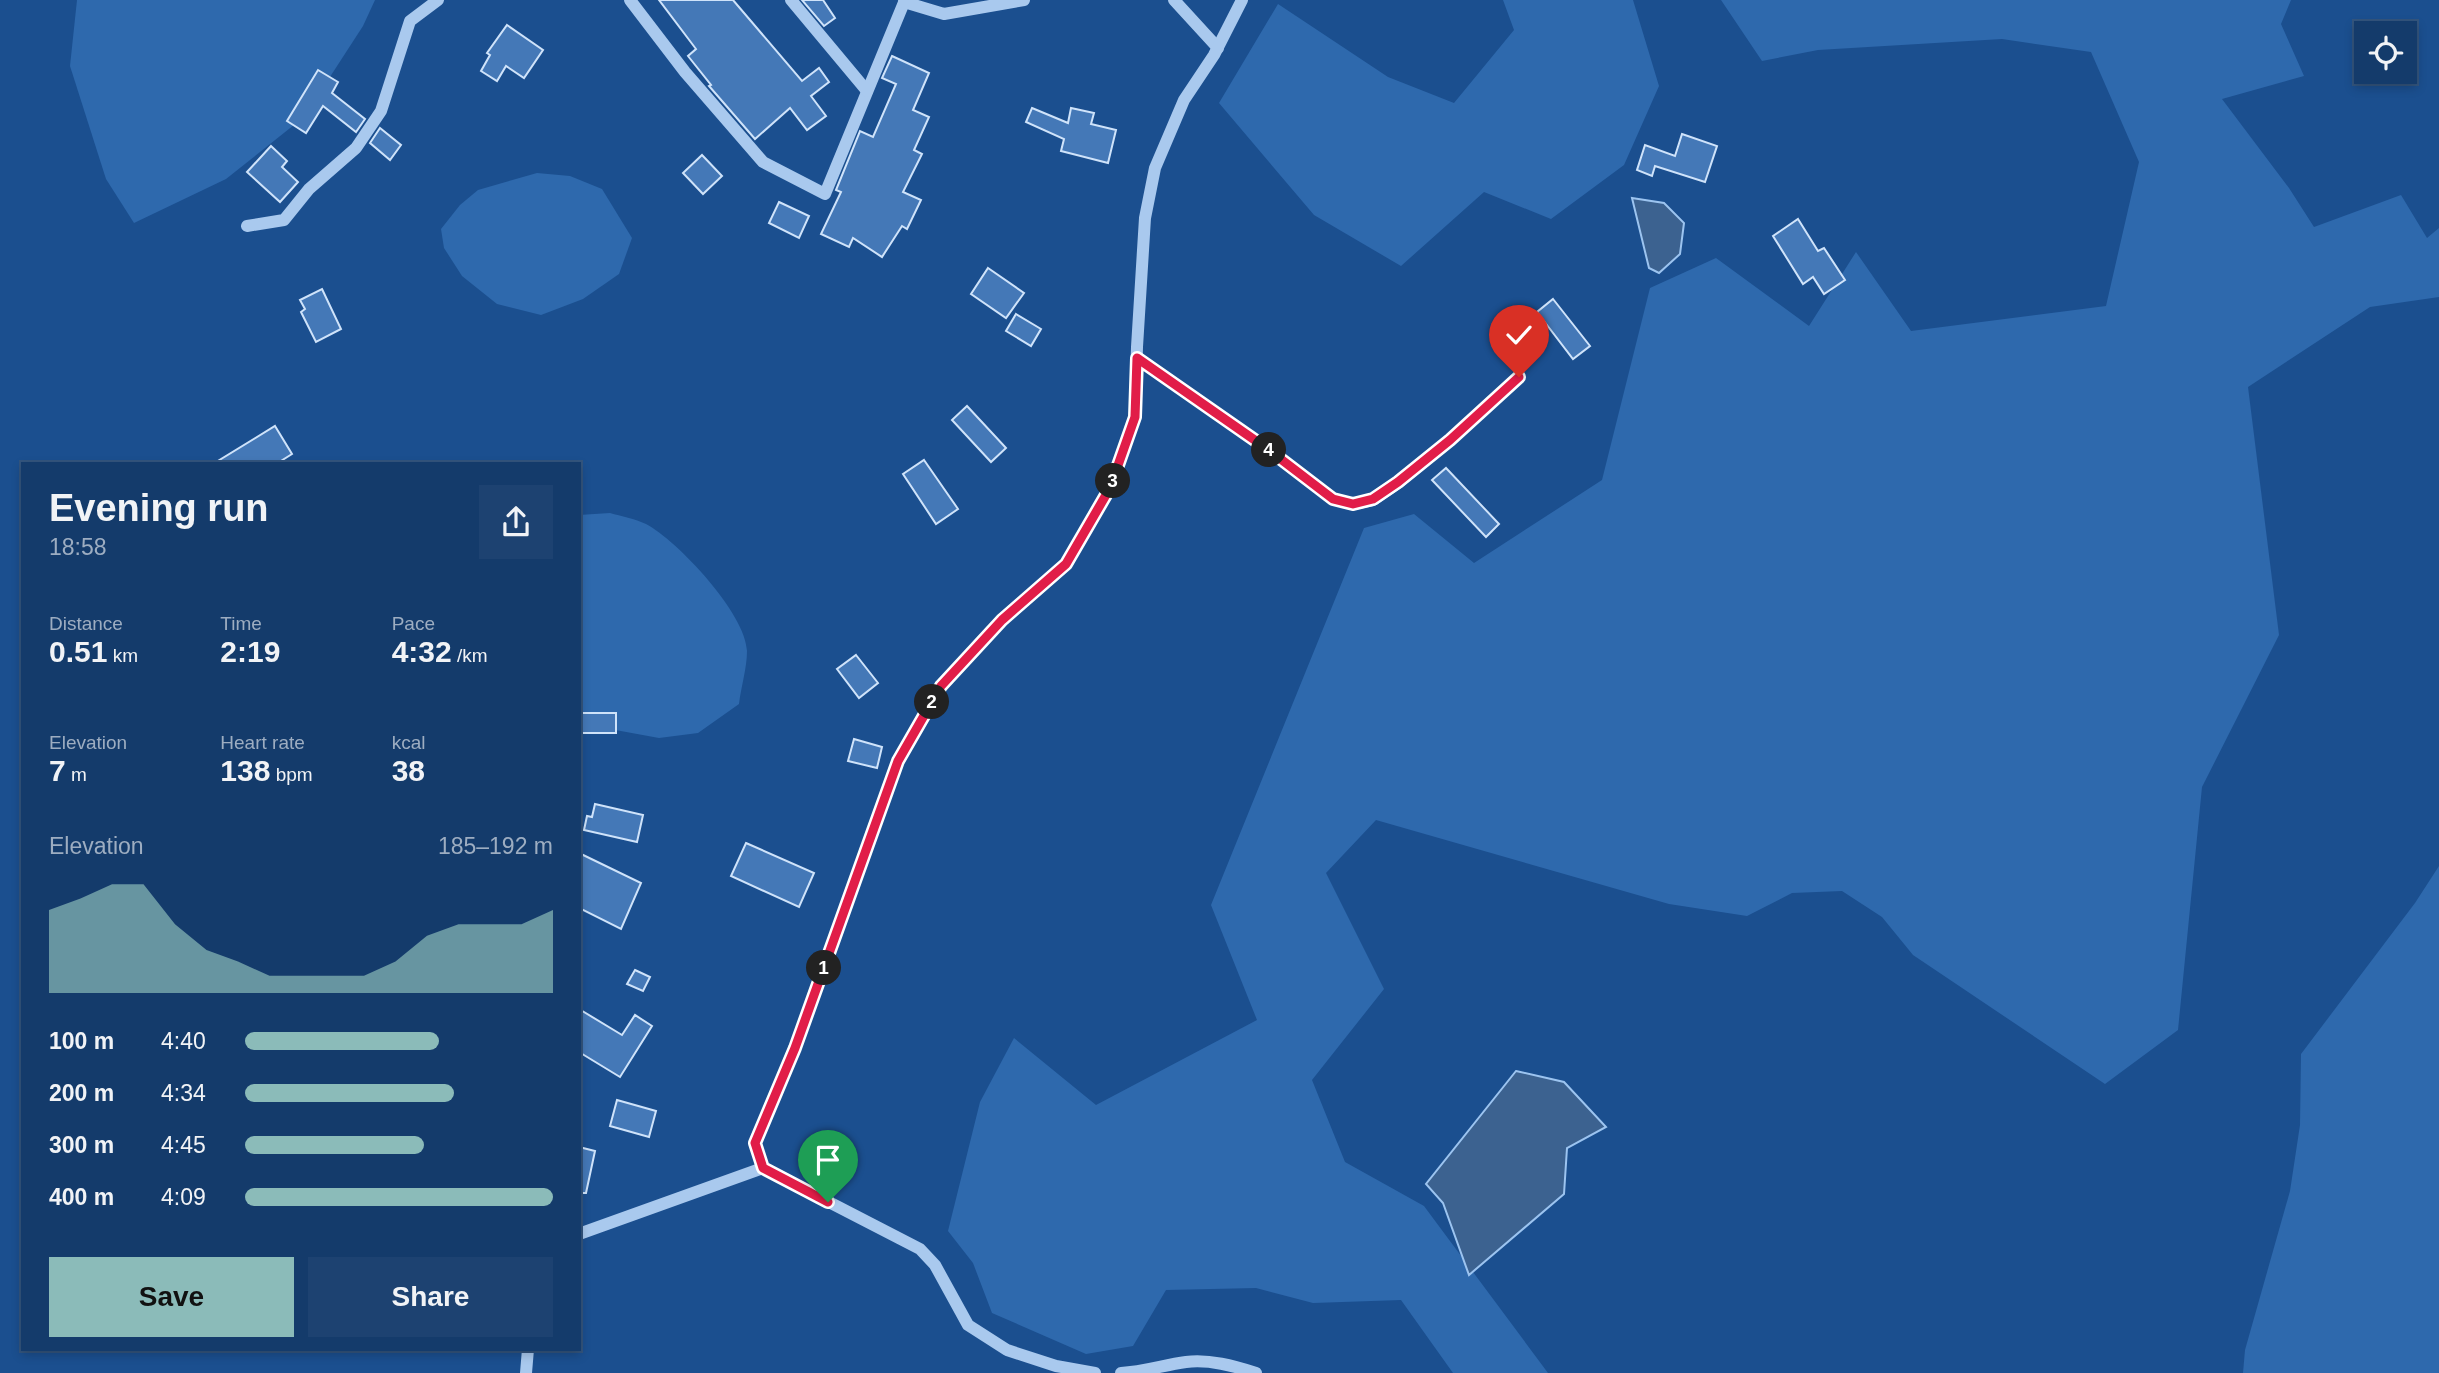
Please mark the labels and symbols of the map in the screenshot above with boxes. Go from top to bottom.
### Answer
pin [1489,305,1549,377]
pin: 4 [1252,433,1286,468]
pin: 3 [1096,463,1130,498]
pin: 2 [914,684,950,720]
pin: 1 [806,950,842,986]
pin [798,1130,858,1202]

